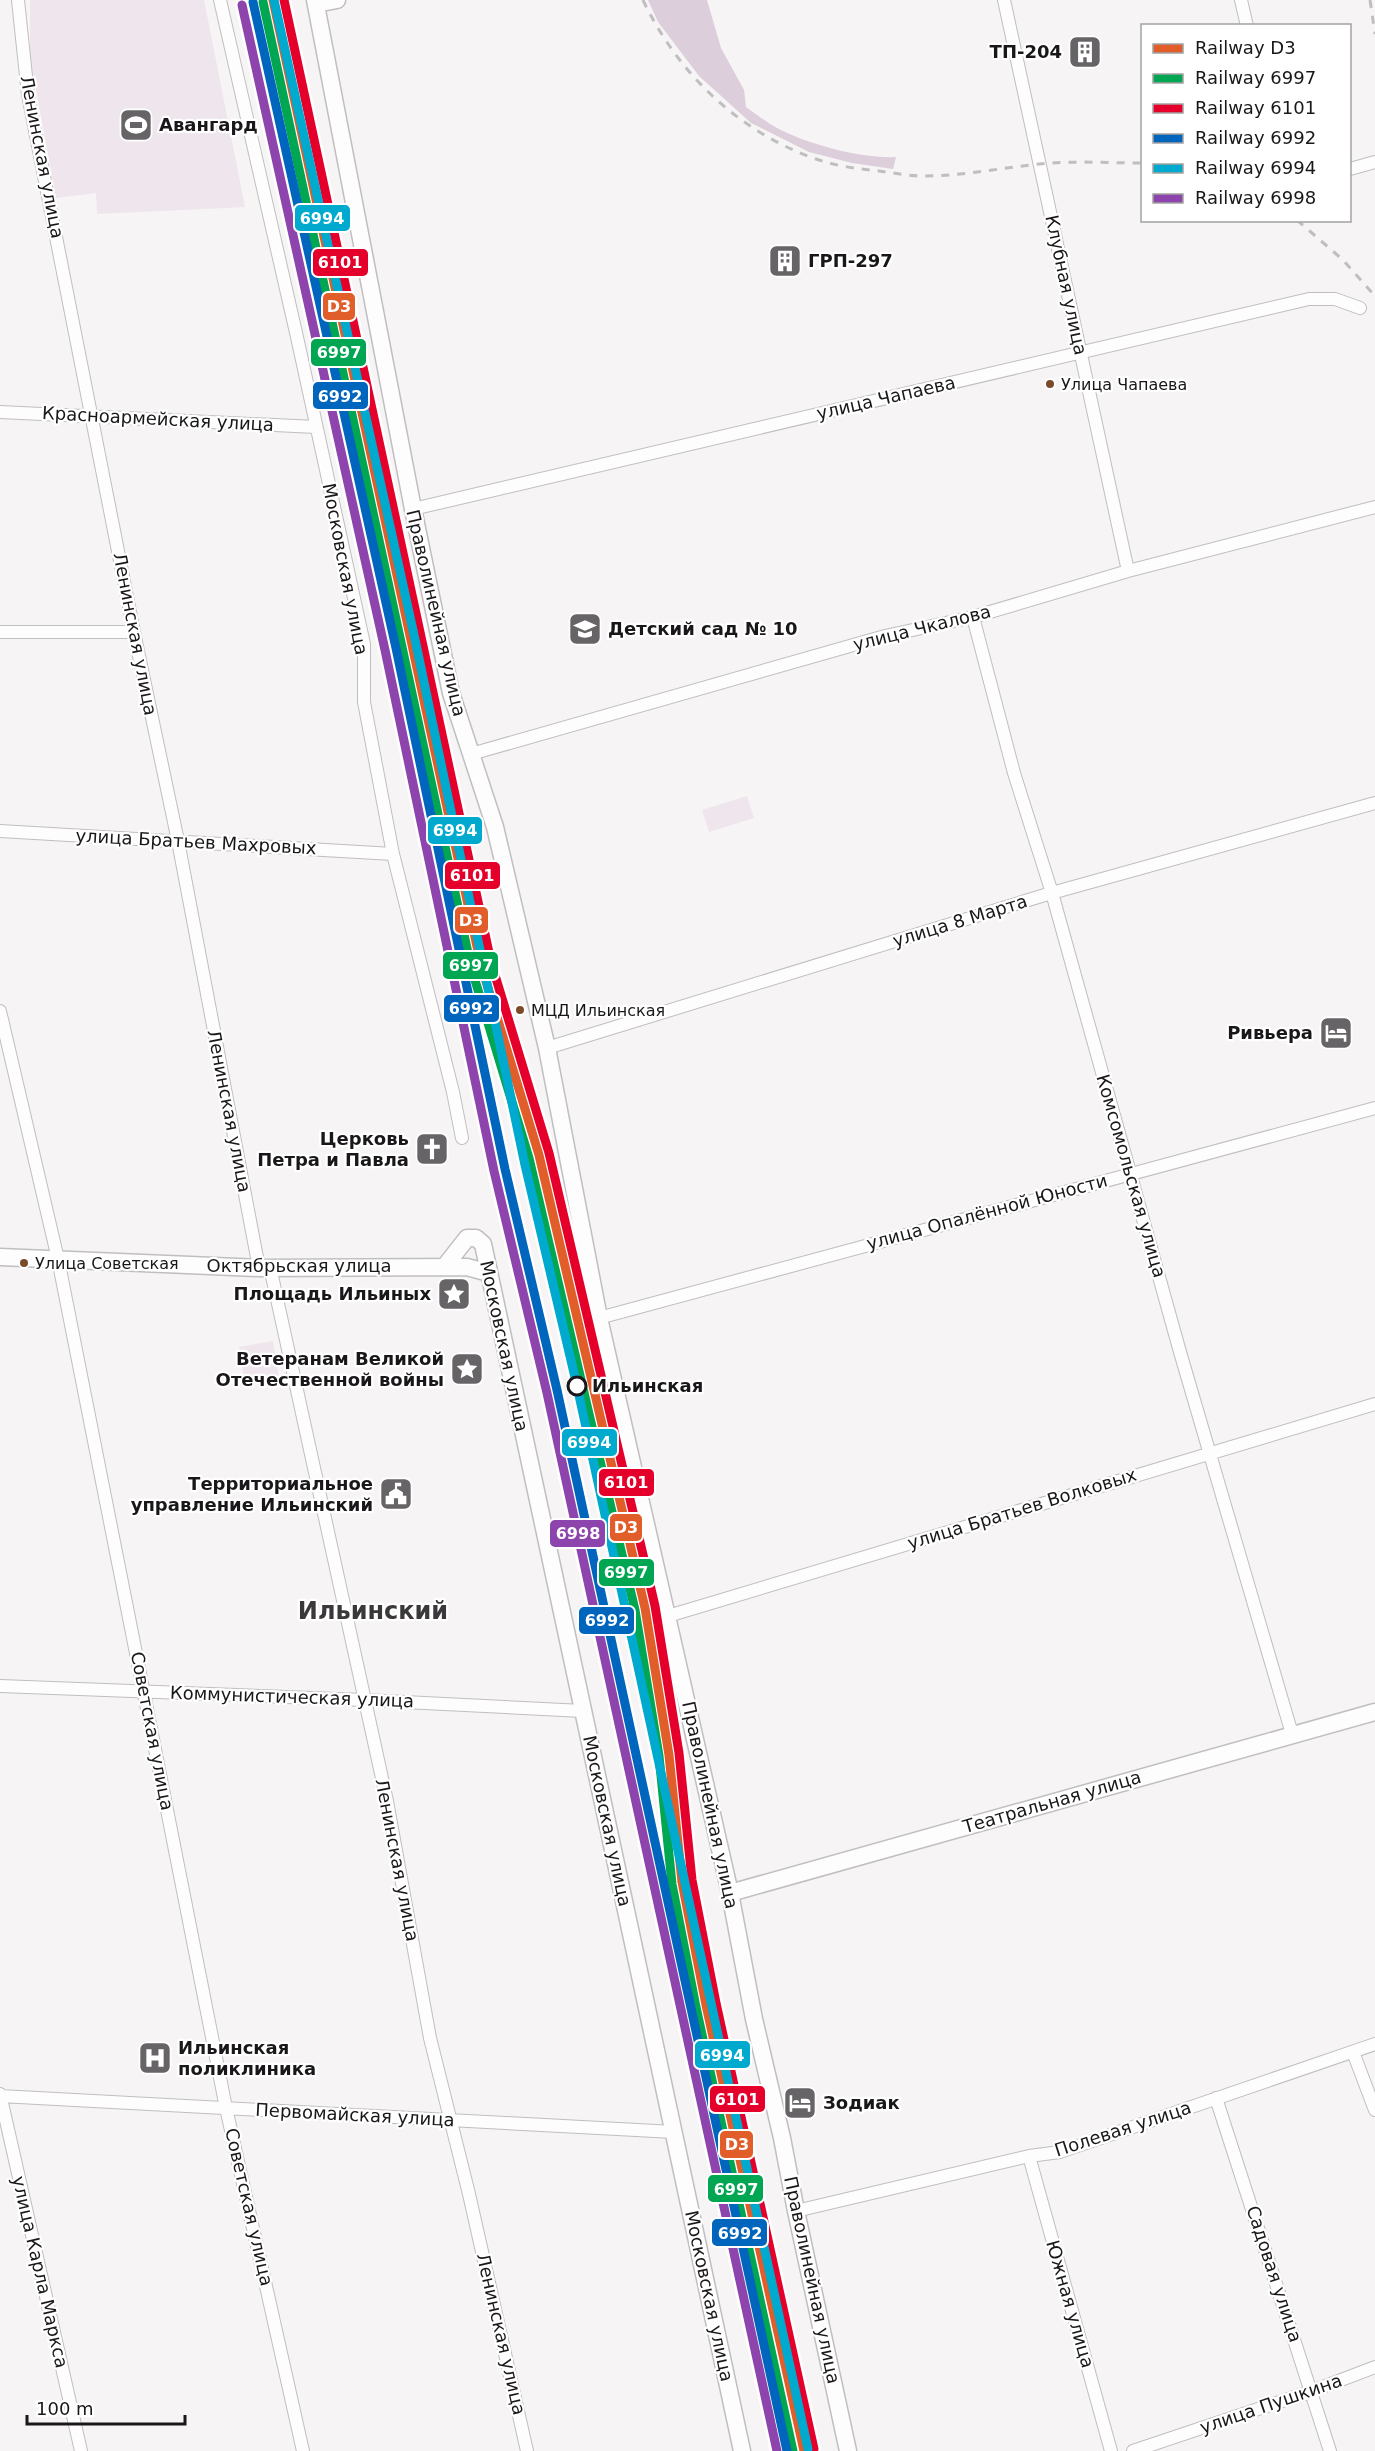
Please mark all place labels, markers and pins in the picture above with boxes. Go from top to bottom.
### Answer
building icon: ТП-204 [1067,34,1103,70]
place label: ТП-204 [990,41,1062,62]
sports icon: Авангард [118,107,154,143]
place label: Авангард [159,114,258,135]
building icon: ГРП-297 [767,243,803,279]
place label: ГРП-297 [808,250,893,271]
place label: Улица Чапаева [1061,375,1187,394]
marker: Улица Чапаева [1044,378,1056,390]
school or university icon: Детский сад № 10 [567,611,603,647]
place label: Детский сад № 10 [608,618,798,639]
place label: МЦД Ильинская [531,1001,665,1020]
marker: МЦД Ильинская [514,1004,526,1016]
hotel icon: Ривьера [1318,1015,1354,1051]
place label: Ривьера [1227,1022,1313,1043]
place label: Церковь Петра и Павла [257,1128,409,1170]
church icon: Церковь Петра и Павла [414,1131,450,1167]
place label: Улица Советская [35,1254,179,1273]
marker: Улица Советская [18,1257,30,1269]
place icon: Площадь Ильиных [436,1276,472,1312]
place label: Площадь Ильиных [234,1283,431,1304]
place label: Ветеранам Великой Отечественной войны [216,1348,444,1390]
place icon: Ветеранам Великой Отечественной войны [449,1351,485,1387]
place label: Ильинская [592,1375,703,1396]
marker: Ильинская [567,1376,587,1396]
place label: Территориальное управление Ильинский [131,1473,373,1515]
public building icon: Территориальное управление Ильинский [378,1476,414,1512]
place label: Ильинская поликлиника [178,2037,316,2079]
hospital icon: Ильинская поликлиника [137,2040,173,2076]
hotel icon: Зодиак [782,2085,818,2121]
place label: Зодиак [823,2092,900,2113]

